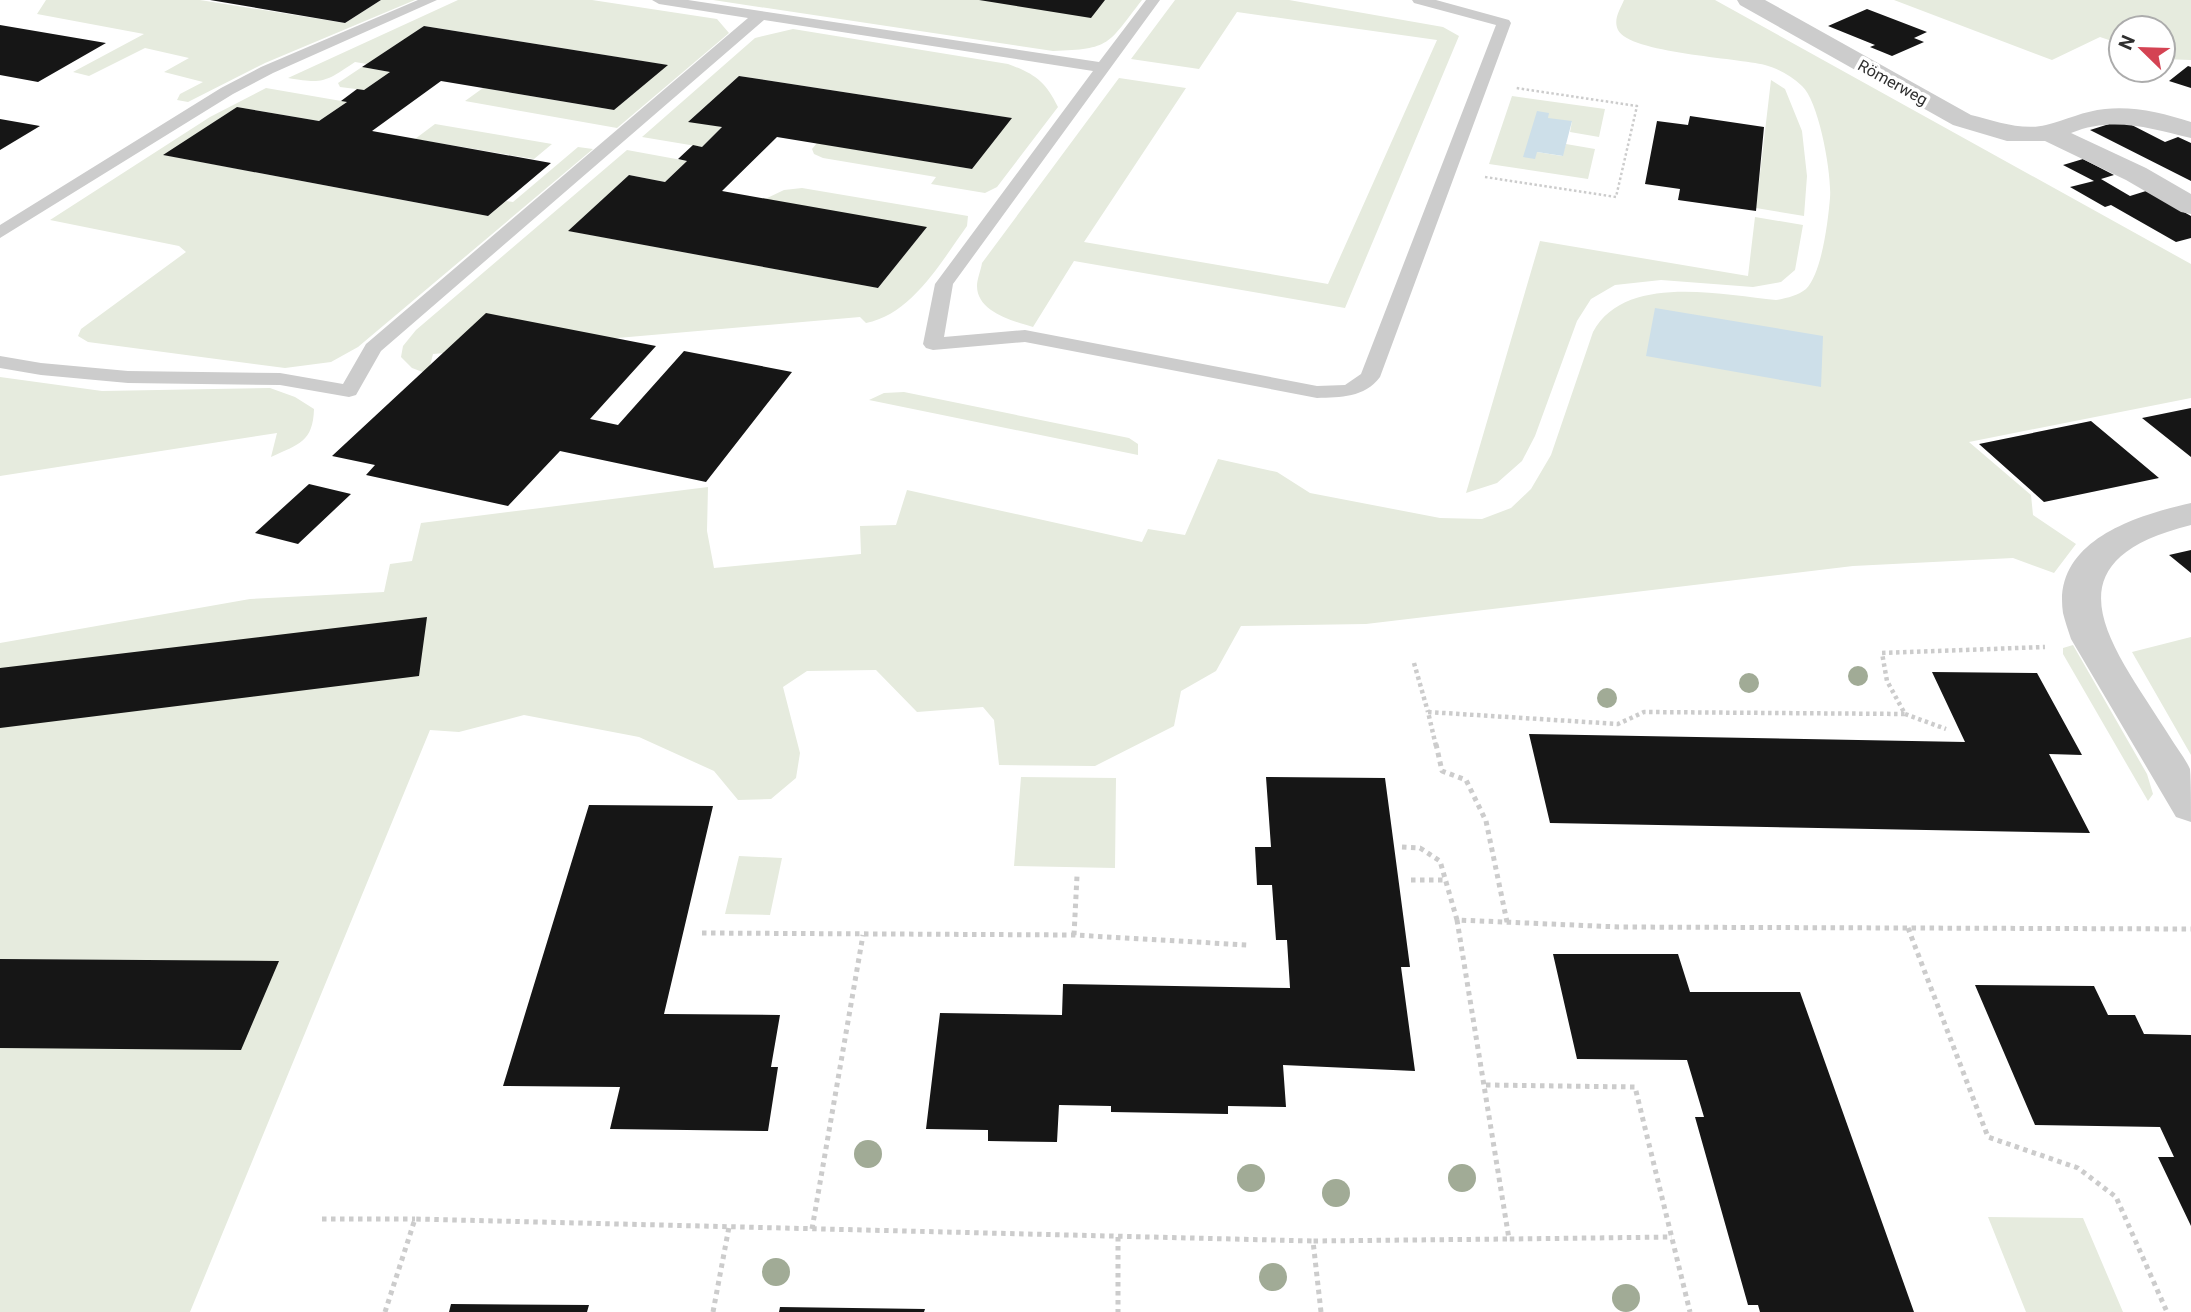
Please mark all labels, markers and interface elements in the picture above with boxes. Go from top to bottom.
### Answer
north arrow [2107,14,2177,84]
text: N [2114,32,2140,53]
street label: Römerweg [1855,56,1931,109]

